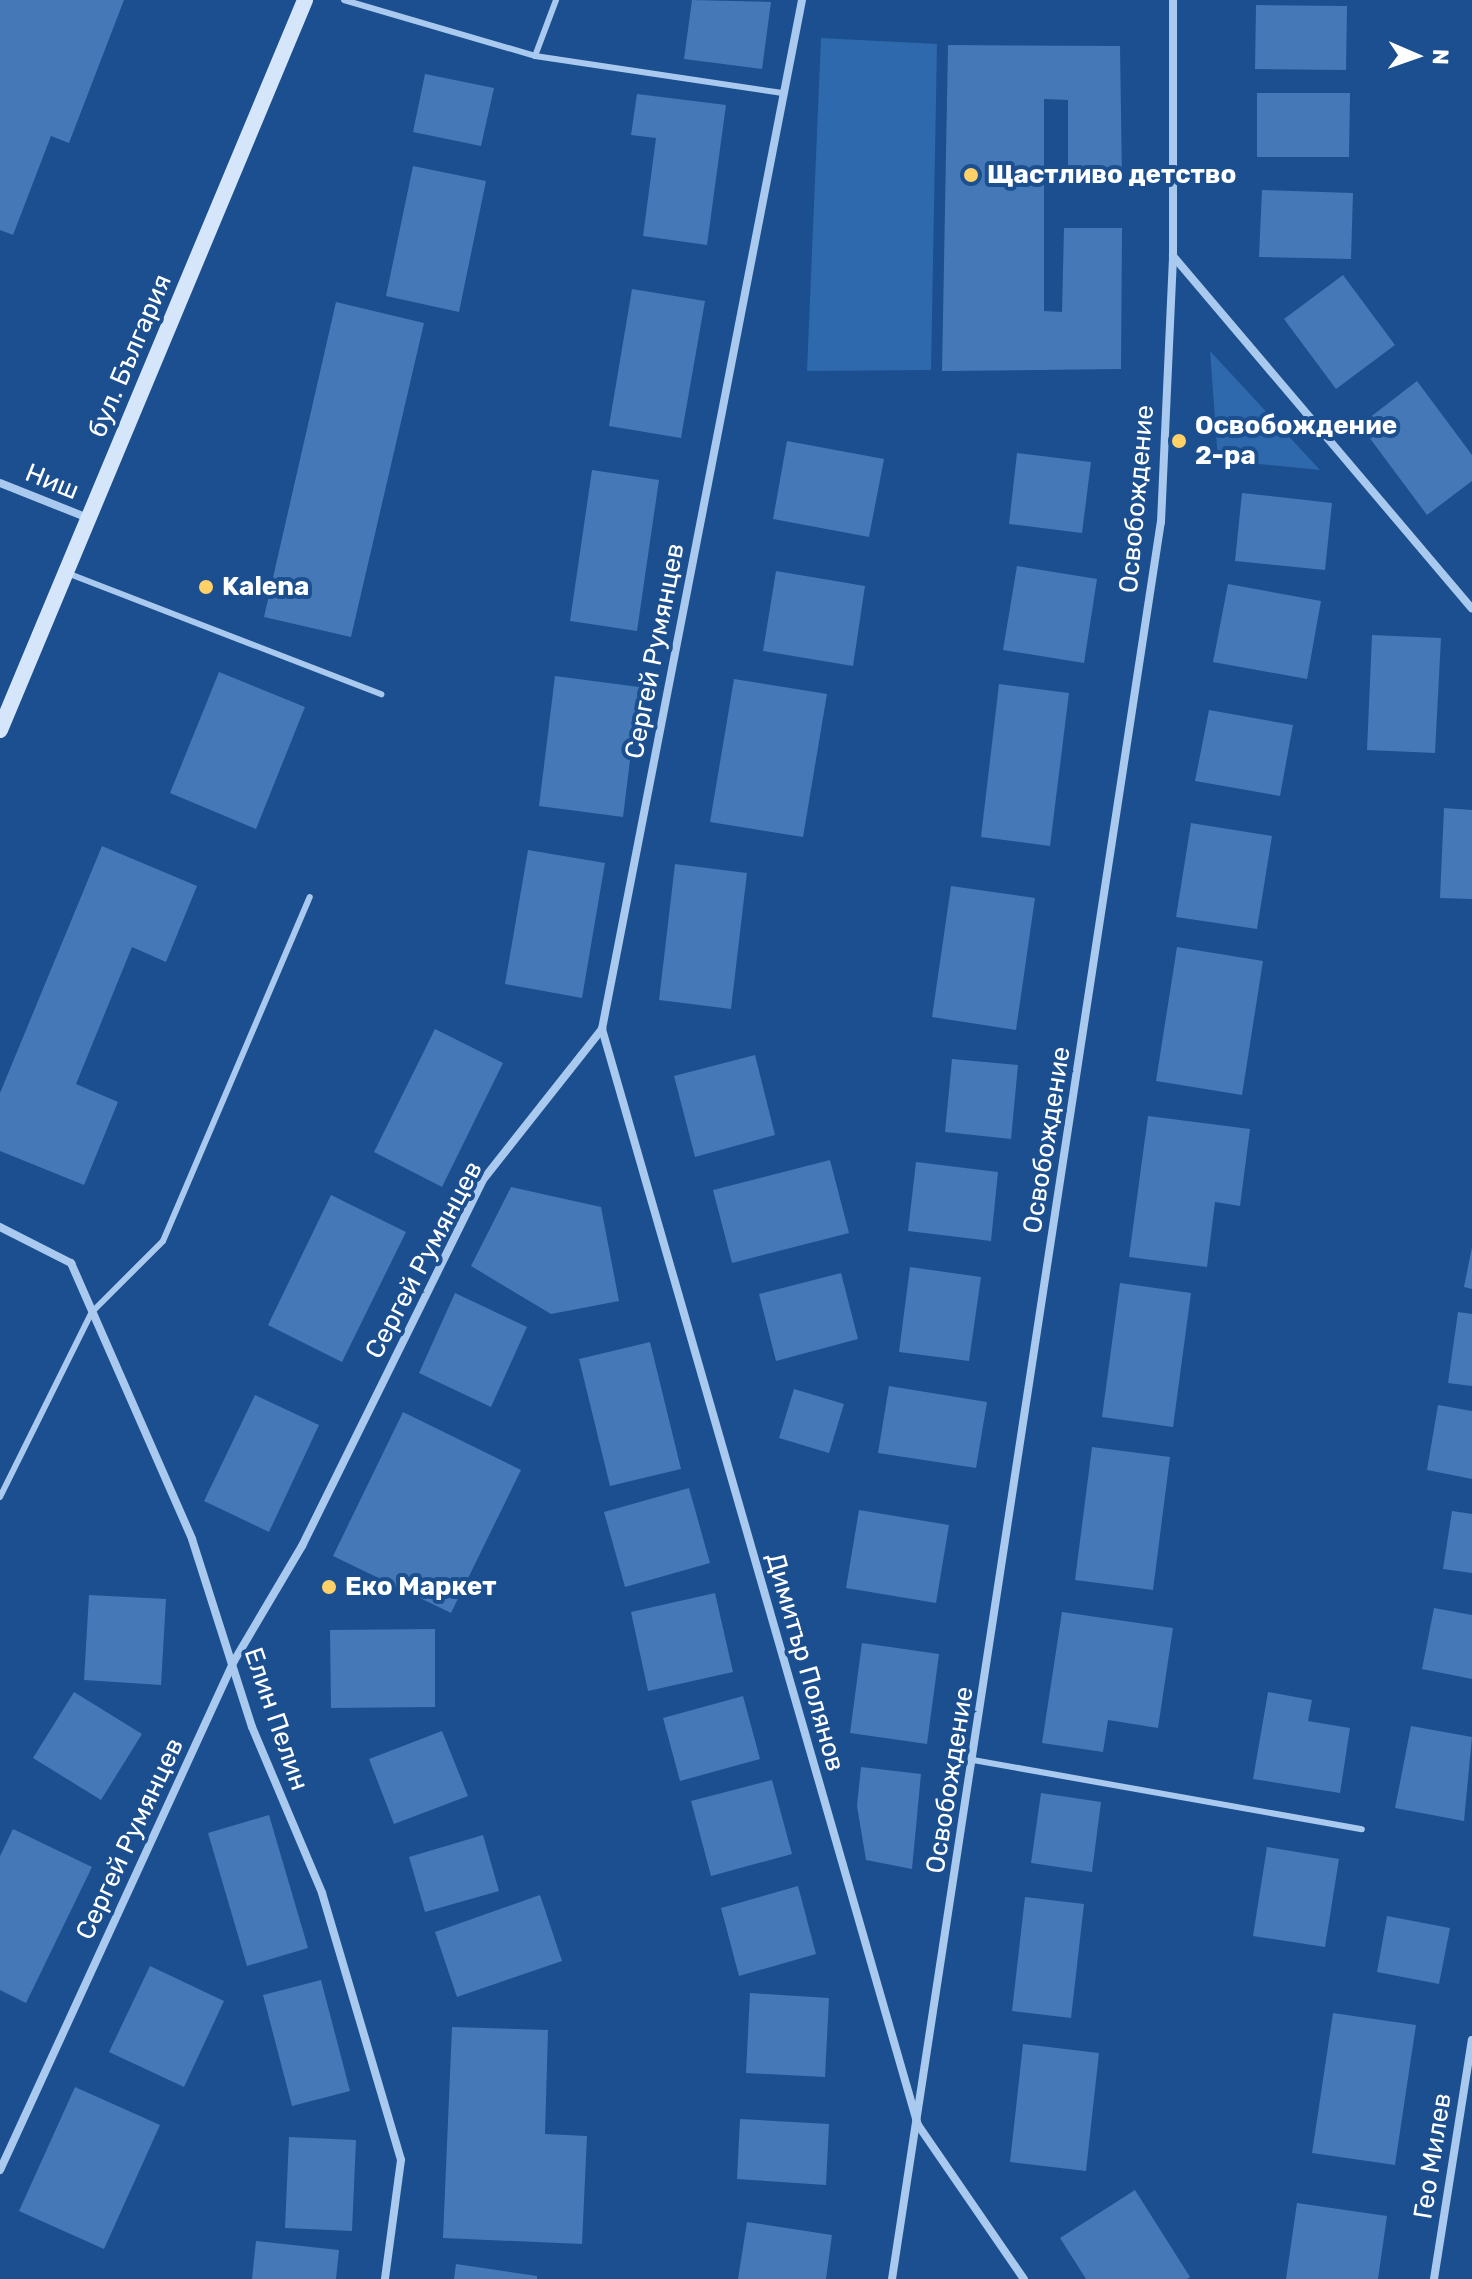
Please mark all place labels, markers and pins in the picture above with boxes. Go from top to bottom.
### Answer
place label: Щастливо детство [987,159,1236,191]
marker: Щастливо детство [962,166,980,184]
place label: Освобождение 2-ра [1195,410,1397,472]
marker: Освобождение 2-ра [1170,432,1188,450]
place label: Kalena [222,571,309,603]
marker: Kalena [197,578,215,596]
place label: Еко Маркет [345,1571,496,1603]
marker: Еко Маркет [320,1578,338,1596]

